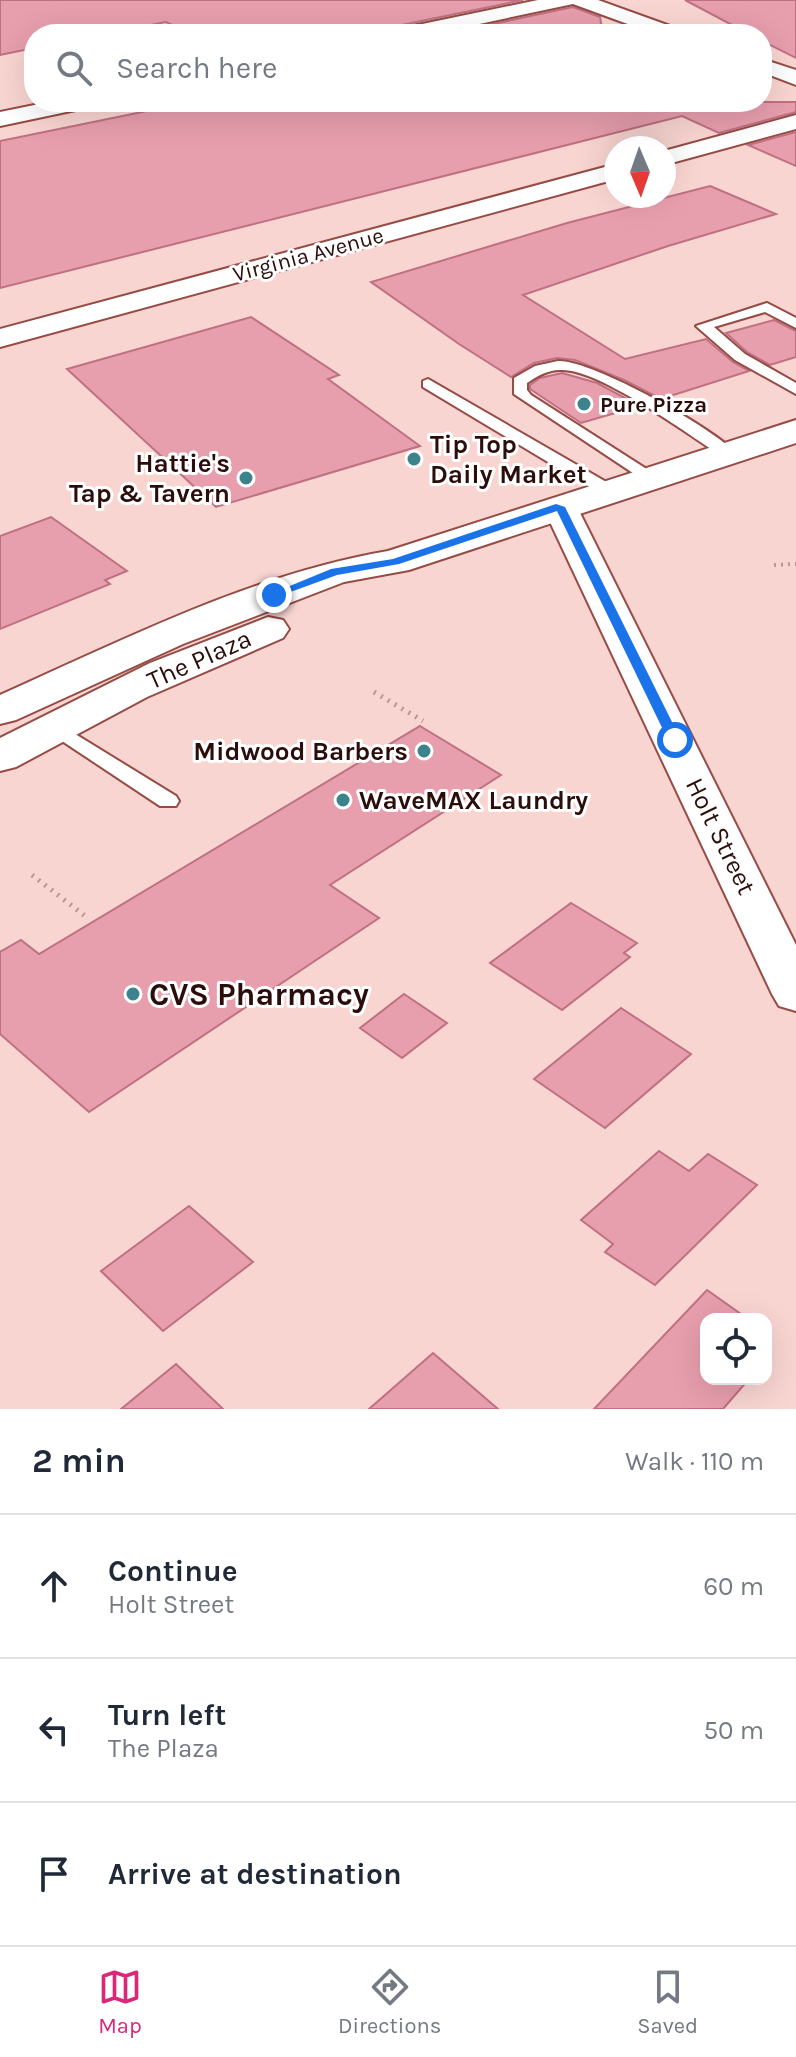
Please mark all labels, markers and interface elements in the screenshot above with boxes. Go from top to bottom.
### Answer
search box [24,24,772,112]
icon: search [52,46,96,90]
text: Search here [116,50,277,86]
north arrow [604,136,676,208]
street label: Virginia Avenue [230,222,387,288]
place label: Pure Pizza [600,392,707,418]
marker: Pure Pizza [575,395,593,413]
place label: Tip Top Daily Market [430,429,587,490]
place label: Hattie's Tap & Tavern [69,448,230,509]
marker: Tip Top Daily Market [405,450,423,468]
marker: Hattie's Tap & Tavern [237,469,255,487]
route end [256,577,292,613]
street label: The Plaza [142,623,256,696]
route start [657,722,693,758]
place label: Midwood Barbers [193,736,408,767]
marker: Midwood Barbers [415,742,433,760]
street label: Holt Street [679,773,762,900]
place label: WaveMAX Laundry [359,785,588,816]
marker: WaveMAX Laundry [334,791,352,809]
place label: CVS Pharmacy [149,976,369,1013]
marker: CVS Pharmacy [124,985,142,1003]
map controls [700,1313,772,1385]
button: locate [700,1313,772,1385]
text: 2 min [32,1441,126,1481]
text: Walk · 110 m [625,1446,764,1477]
text: Continue [108,1553,238,1589]
icon: ahead [32,1564,76,1608]
text: 60 m [703,1571,764,1602]
text: Holt Street [108,1589,234,1620]
text: Turn left [108,1697,226,1733]
icon: left [32,1708,76,1752]
text: 50 m [703,1715,764,1746]
text: The Plaza [108,1733,219,1764]
icon: arrive [32,1852,76,1896]
text: Arrive at destination [108,1856,402,1892]
tab: Map [98,1965,142,2039]
tab: Directions [338,1965,441,2039]
tab: Saved [637,1965,698,2039]

